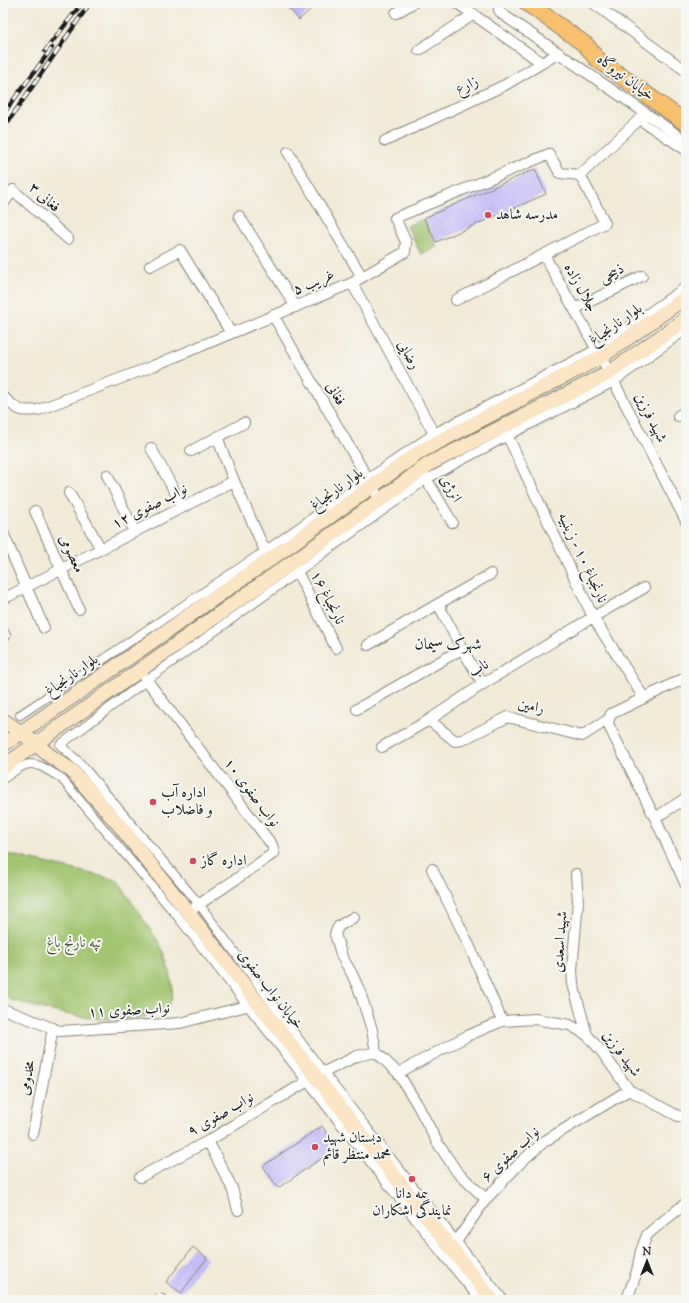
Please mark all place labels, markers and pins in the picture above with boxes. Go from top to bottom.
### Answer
place label: مدرسه شاهد [496,205,558,226]
marker: مدرسه شاهد [483,210,493,220]
place label: اداره آب و فاضلاب [161,783,213,821]
marker: اداره آب و فاضلاب [148,797,158,807]
place label: اداره گاز [199,851,247,872]
marker: اداره گاز [188,856,198,866]
place label: دبستان شهید محمد منتظر قائم [323,1128,391,1167]
marker: دبستان شهید محمد منتظر قائم [310,1142,320,1152]
marker: بیمه دانا نمایندگی اشکاران [407,1174,417,1184]
place label: بیمه دانا نمایندگی اشکاران [372,1184,452,1222]

